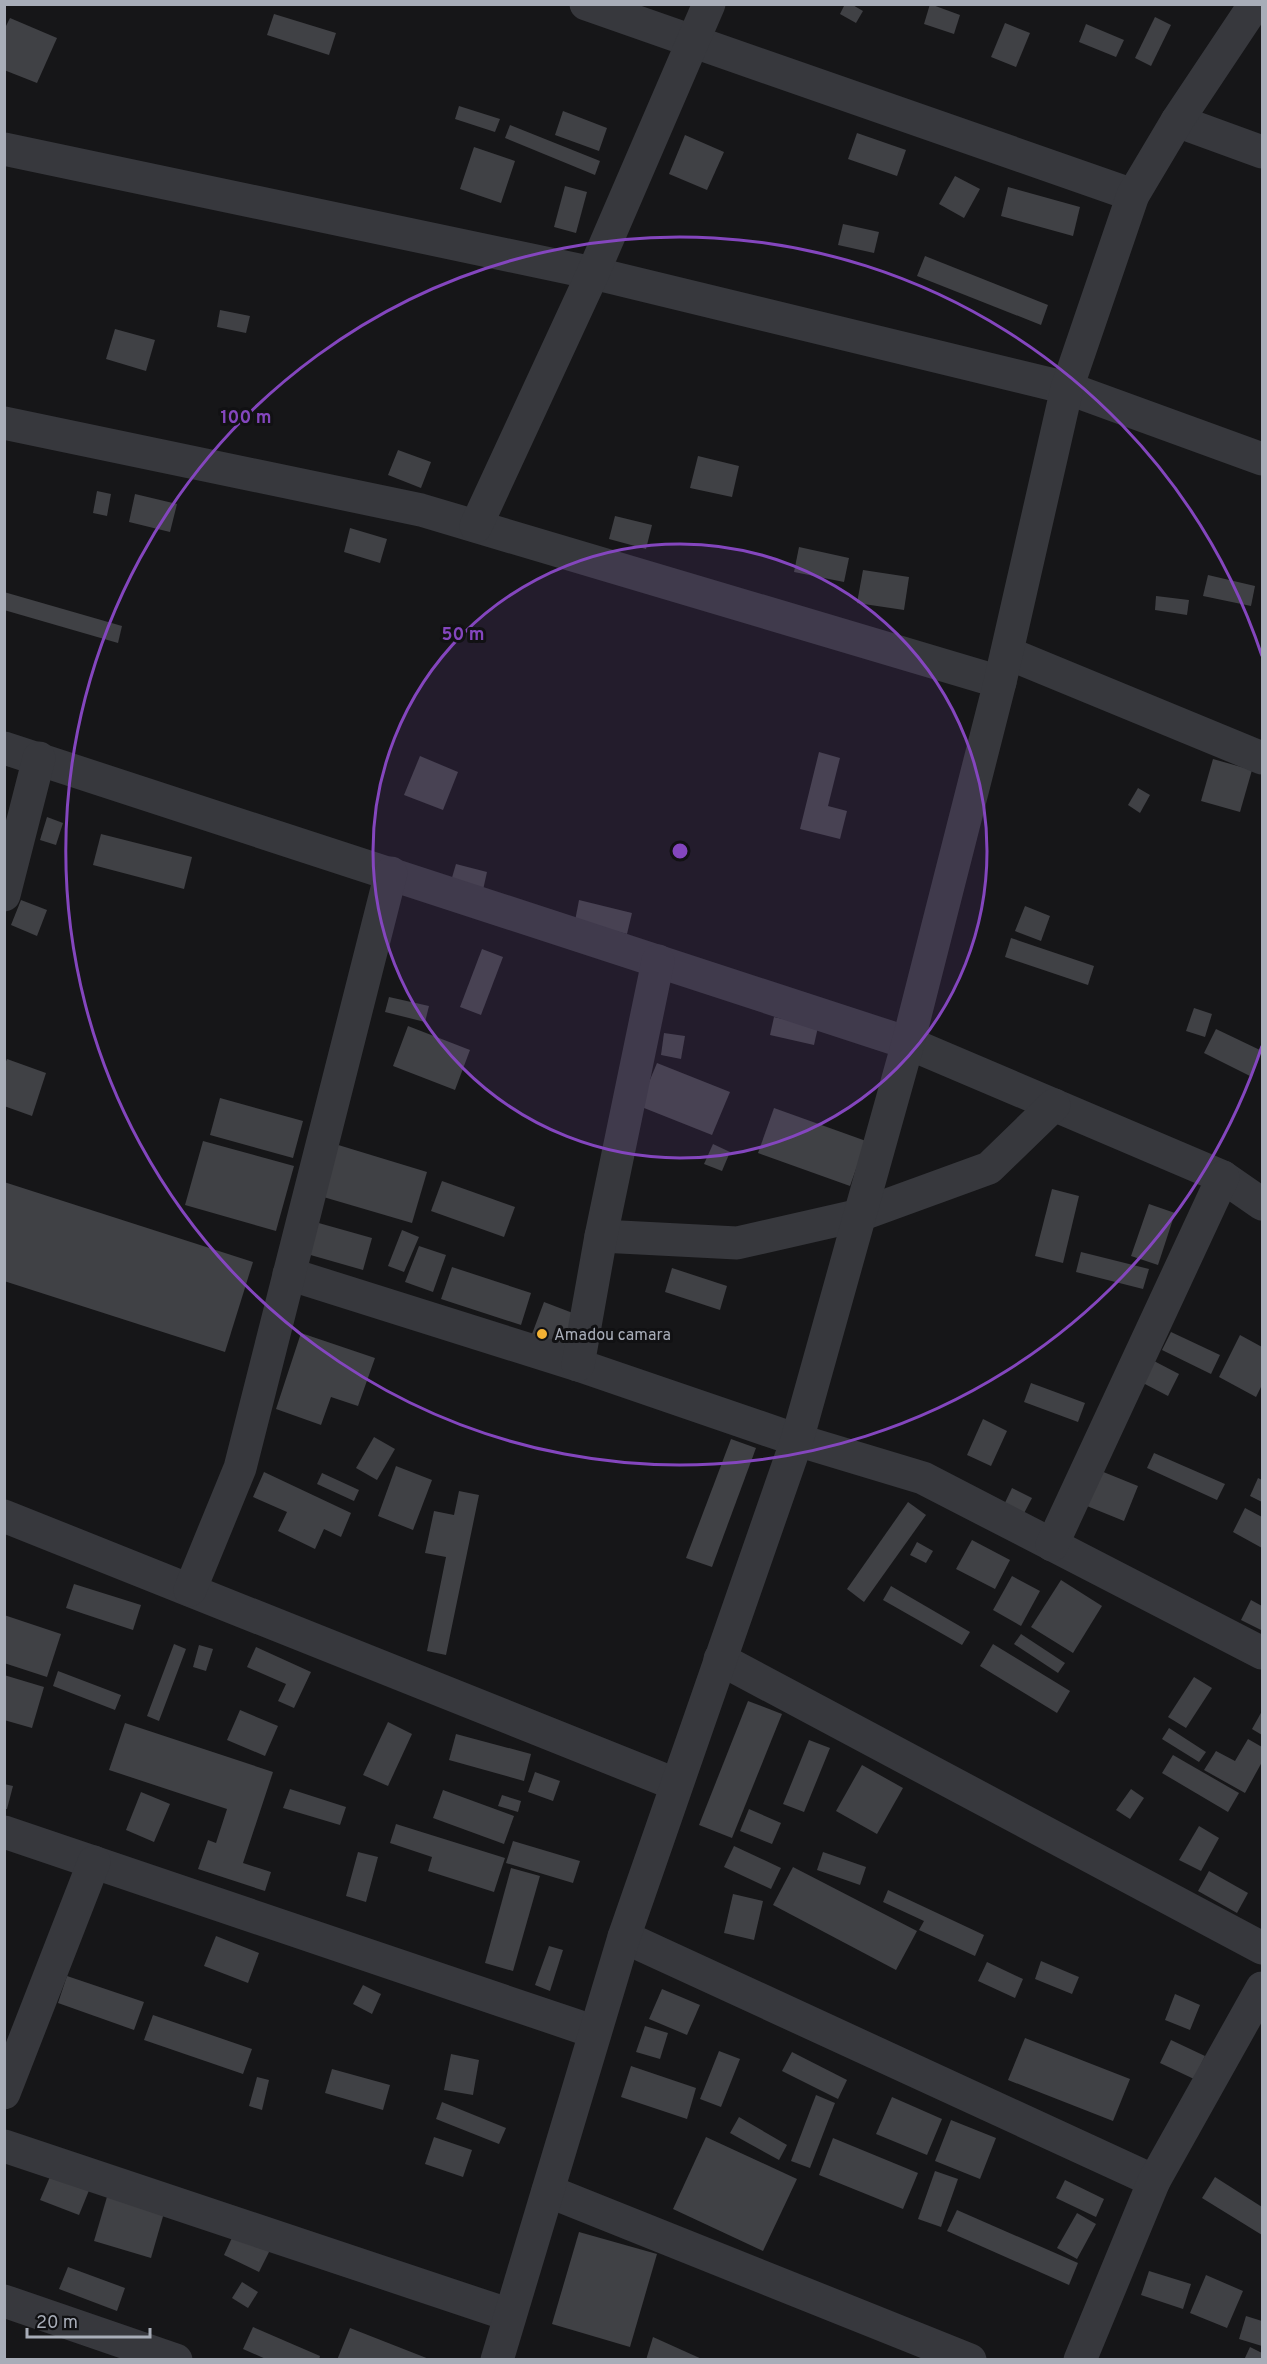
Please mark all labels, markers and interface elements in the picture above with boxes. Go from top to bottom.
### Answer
text: 100 m [220,407,272,430]
text: 50 m [441,624,485,647]
centre of rings [670,841,690,861]
place label: Amadou camara [554,1326,671,1346]
marker: Amadou camara [535,1327,549,1341]
scale bar [27,2301,150,2339]
text: 20 m [36,2312,78,2335]

